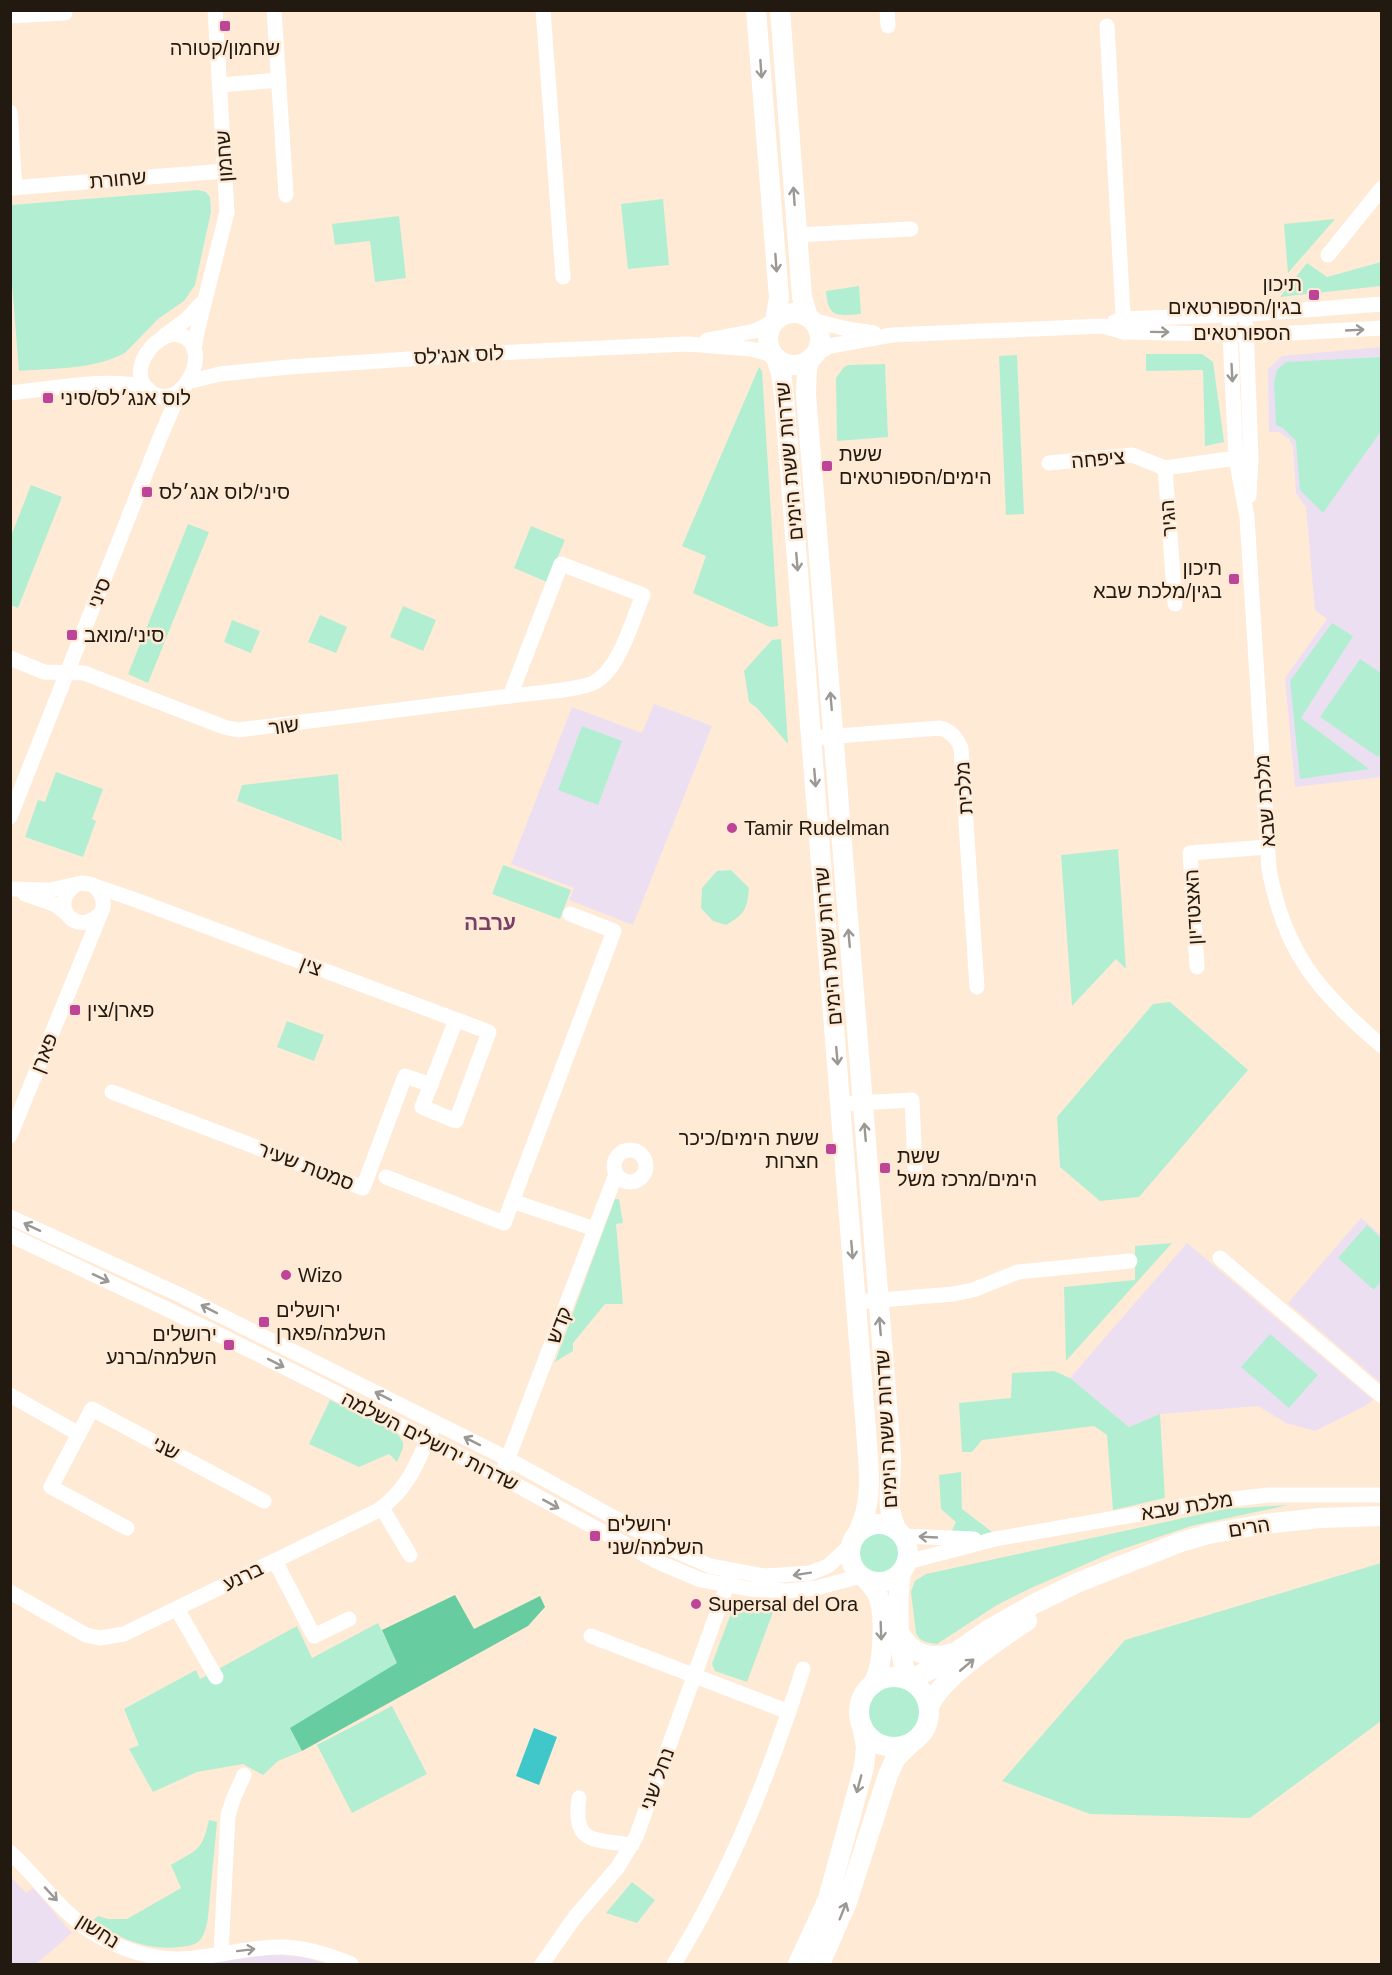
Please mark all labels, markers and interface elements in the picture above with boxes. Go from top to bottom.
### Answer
marker: שחמון/קטורה [218,19,232,33]
place label: שחמון/קטורה [170,37,280,59]
one-way arrow [756,58,767,78]
street label: שחמון [211,129,237,183]
street label: שחורת [89,166,147,192]
one-way arrow [788,187,799,207]
one-way arrow [770,253,781,273]
place label: תיכון בגין/הספורטאים [1168,273,1302,318]
marker: תיכון בגין/הספורטאים [1307,288,1321,302]
street label: הספורטאים [1193,322,1291,344]
one-way arrow [1345,324,1365,335]
one-way arrow [1150,326,1170,338]
street label: לוס אנג'לס [413,342,505,368]
one-way arrow [1226,363,1237,383]
street label: שדרות ששת הימים [771,381,807,541]
place label: לוס אנג׳לס/סיני [60,387,191,409]
marker: לוס אנג׳לס/סיני [41,391,55,405]
place label: ששת הימים/הספורטאים [839,443,992,488]
street label: ציפחה [1070,446,1126,472]
marker: ששת הימים/הספורטאים [820,459,834,473]
place label: סיני/לוס אנג׳לס [159,481,290,503]
marker: סיני/לוס אנג׳לס [140,485,154,499]
street label: הגיר [1156,499,1180,537]
one-way arrow [792,552,803,572]
place label: תיכון בגין/מלכת שבא [1093,557,1222,602]
marker: תיכון בגין/מלכת שבא [1227,572,1241,586]
street label: סיני [83,574,115,612]
place label: סיני/מואב [84,624,164,646]
marker: סיני/מואב [65,628,79,642]
one-way arrow [825,692,836,712]
street label: שור [267,713,301,739]
street label: מלכת שבא [1251,754,1279,848]
street label: מלכית [951,761,977,815]
one-way arrow [809,767,820,787]
place label: Tamir Rudelman [744,817,890,839]
marker: Tamir Rudelman [725,821,739,835]
street label: שדרות ששת הימים [810,866,846,1026]
street label: האצטדיון [1180,869,1206,945]
district label: ערבה [464,911,516,934]
one-way arrow [844,928,855,948]
street label: צין [297,952,325,980]
place label: פארן/צין [87,999,154,1021]
marker: פארן/צין [68,1003,82,1017]
street label: פארן [26,1030,62,1076]
one-way arrow [831,1045,842,1065]
one-way arrow [859,1123,870,1142]
place label: ששת הימים/כיכר חצרות [679,1127,819,1172]
street label: סמטת שעיר [255,1138,357,1194]
marker: ששת הימים/כיכר חצרות [824,1142,838,1156]
place label: ששת הימים/מרכז משל [897,1145,1037,1190]
marker: ששת הימים/מרכז משל [878,1161,892,1175]
one-way arrow [23,1221,41,1232]
one-way arrow [847,1240,858,1260]
place label: Wizo [298,1264,342,1286]
marker: Wizo [279,1268,293,1282]
one-way arrow [92,1272,110,1284]
place label: ירושלים השלמה/פארן [276,1299,386,1344]
one-way arrow [200,1302,218,1314]
street label: קדש [542,1304,576,1346]
marker: ירושלים השלמה/פארן [257,1315,271,1329]
one-way arrow [875,1317,886,1337]
place label: ירושלים השלמה/ברנע [106,1323,217,1368]
marker: ירושלים השלמה/ברנע [222,1338,236,1352]
street label: שדרות ששת הימים [871,1349,901,1509]
one-way arrow [267,1358,285,1370]
street label: שדרות ירושלים השלמה [338,1387,522,1495]
one-way arrow [375,1390,392,1402]
street label: שני [149,1432,183,1464]
one-way arrow [463,1434,481,1446]
street label: מלכת שבא [1139,1488,1235,1524]
one-way arrow [542,1499,560,1510]
place label: ירושלים השלמה/שני [607,1513,704,1558]
street label: הרים [1227,1513,1271,1541]
marker: ירושלים השלמה/שני [588,1529,602,1543]
one-way arrow [919,1531,939,1542]
street label: ברנע [219,1557,267,1595]
one-way arrow [793,1569,813,1580]
place label: Supersal del Ora [708,1593,859,1615]
marker: Supersal del Ora [689,1597,703,1611]
one-way arrow [875,1620,887,1640]
one-way arrow [959,1658,974,1672]
street label: נחל שני [636,1745,678,1813]
one-way arrow [853,1774,865,1793]
one-way arrow [44,1886,58,1901]
one-way arrow [838,1902,849,1921]
street label: נחשון [73,1909,123,1953]
one-way arrow [236,1944,256,1955]

